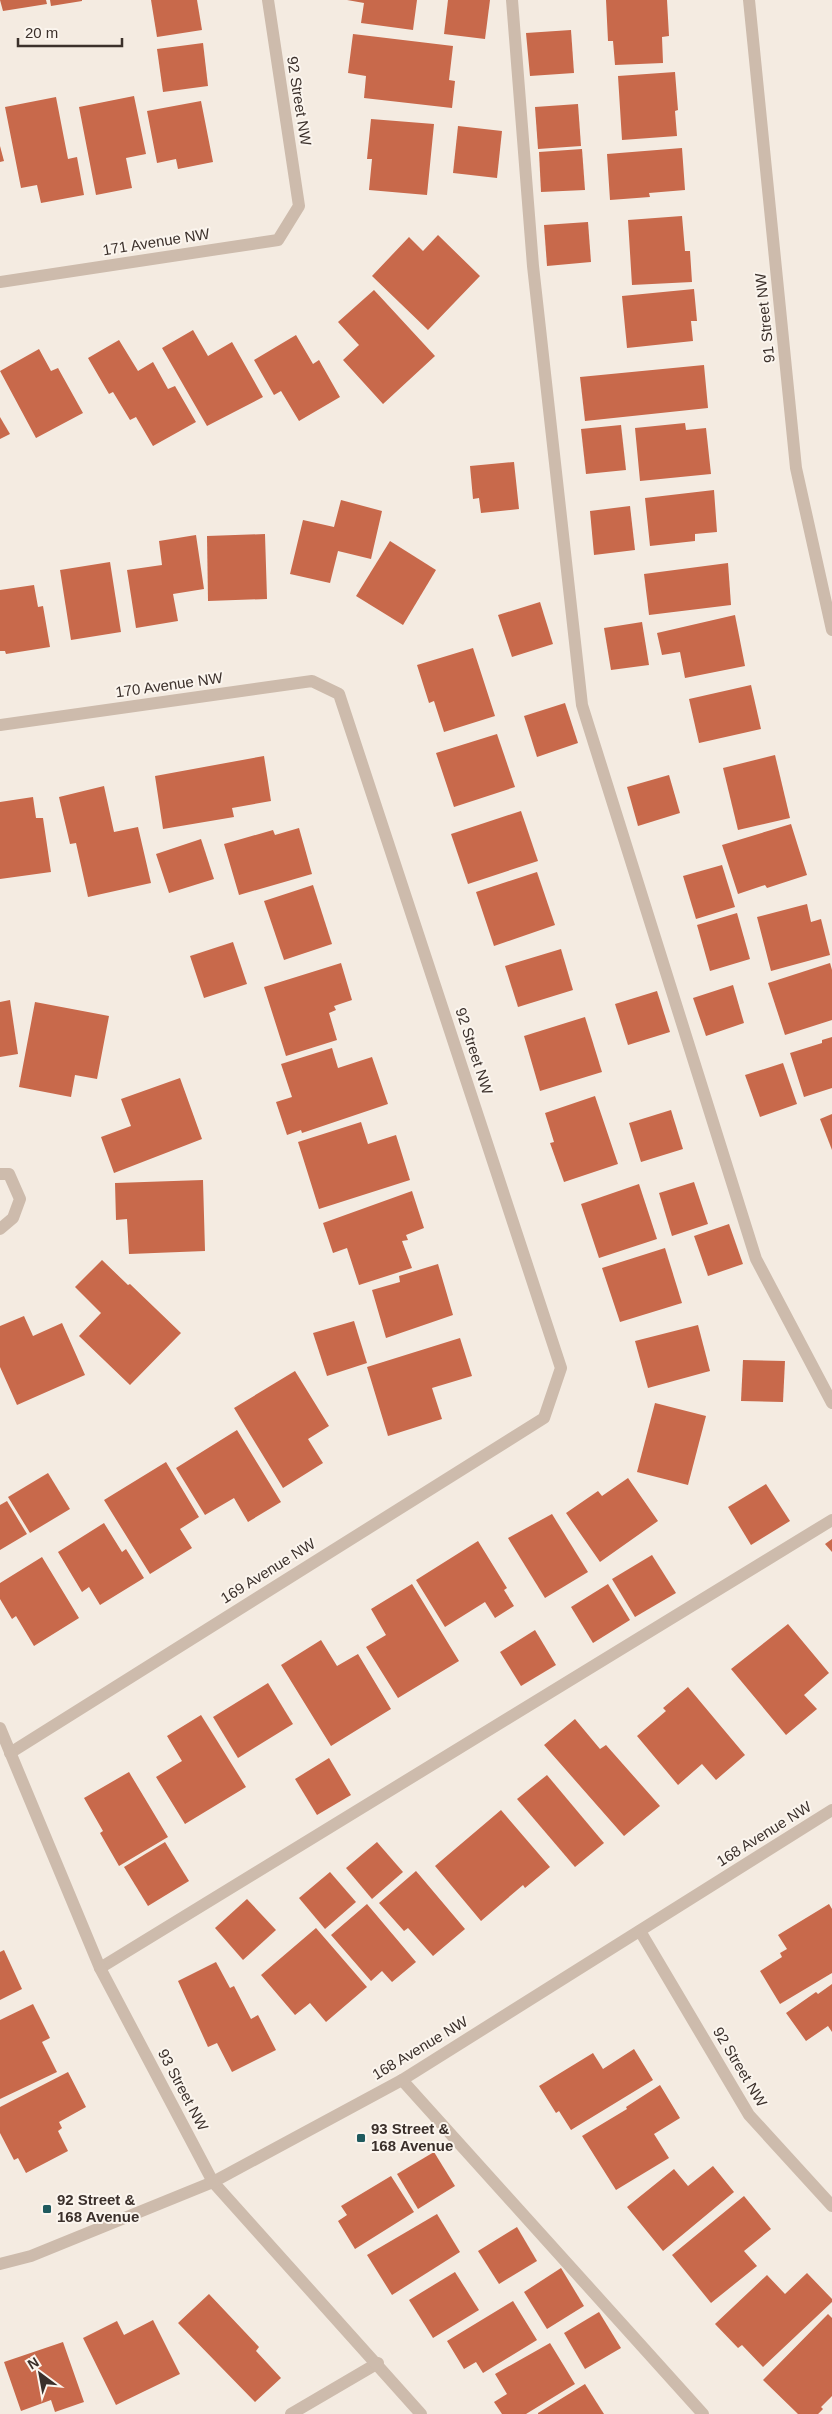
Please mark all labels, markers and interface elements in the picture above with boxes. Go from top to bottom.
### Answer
scale bar [18,15,121,47]
text: 20 m [25,24,58,41]
street label: 92 Street NW [284,55,315,148]
street label: 171 Avenue NW [101,225,211,258]
street label: 91 Street NW [751,272,778,364]
street label: 170 Avenue NW [114,668,224,700]
street label: 92 Street NW [452,1005,497,1097]
street label: 169 Avenue NW [217,1534,319,1606]
street label: 168 Avenue NW [713,1797,815,1869]
street label: 168 Avenue NW [369,2012,471,2083]
street label: 92 Street NW [710,2024,771,2110]
street label: 93 Street NW [155,2046,212,2134]
place label: 93 Street & 168 Avenue [371,2120,453,2154]
marker: 93 Street & 168 Avenue [355,2132,367,2144]
place label: 92 Street & 168 Avenue [57,2191,139,2225]
marker: 92 Street & 168 Avenue [41,2203,53,2215]
north arrow [15,2349,65,2399]
text: N [25,2354,42,2372]

